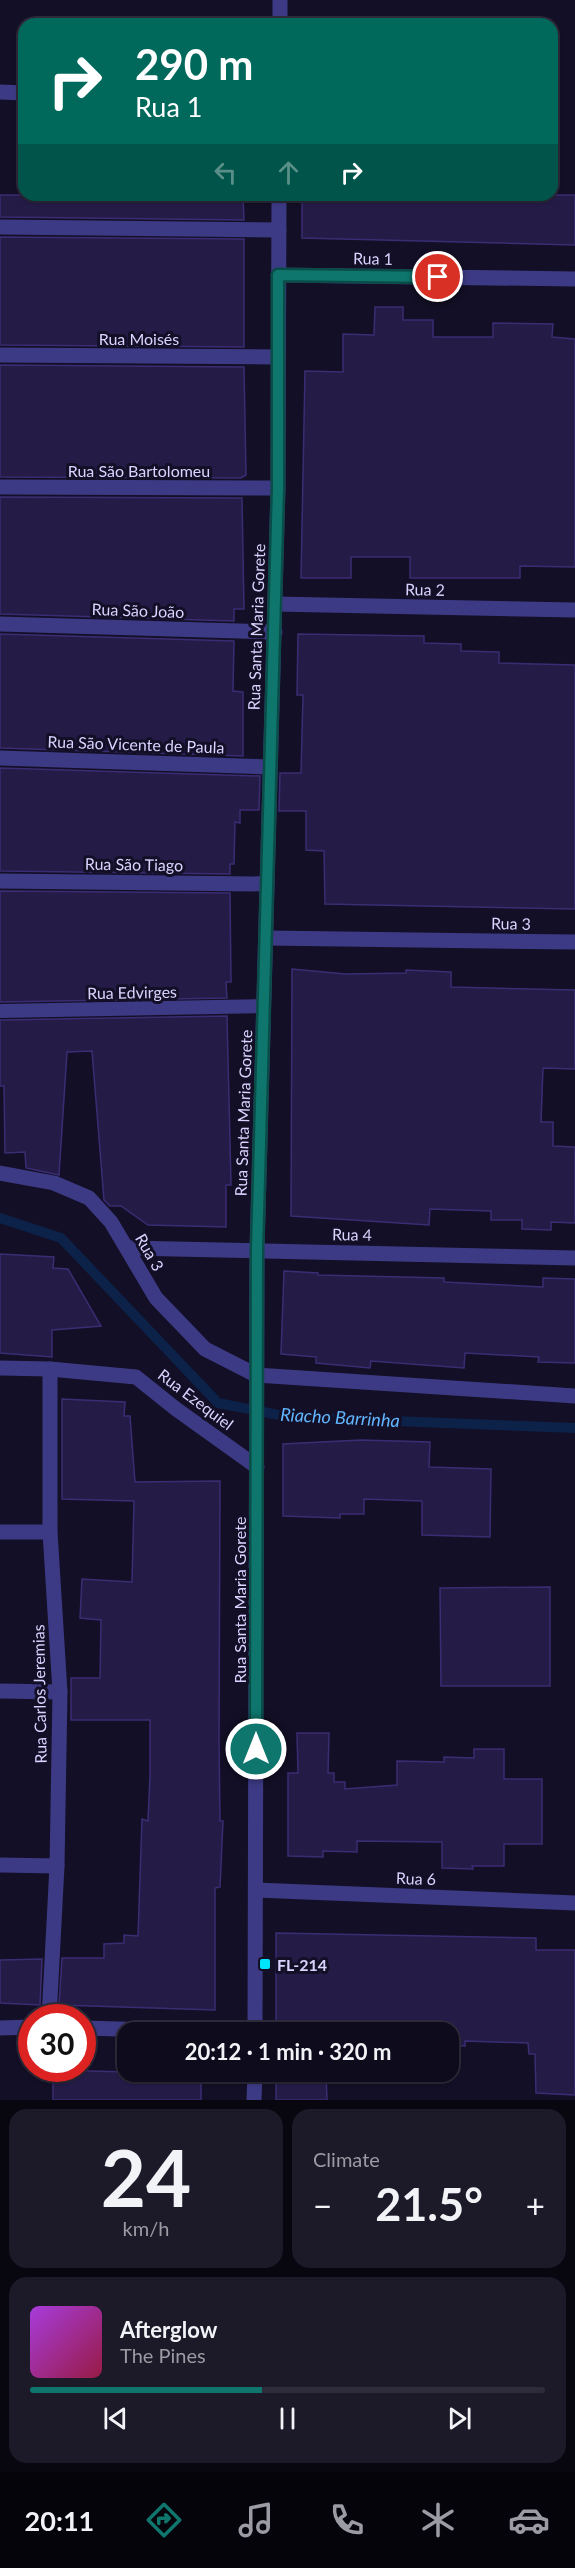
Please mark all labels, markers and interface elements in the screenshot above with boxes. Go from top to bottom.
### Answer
text: 290 m [135,39,253,89]
icon: right [36,42,114,120]
text: Rua 1 [135,90,202,123]
icon: left [209,156,242,189]
icon: ahead [272,156,305,189]
icon: right [335,156,368,189]
street label: Rua 1 [353,248,393,268]
pin [412,251,463,302]
icon: arrive [421,260,454,293]
street label: Rua Moisés [99,329,179,348]
street label: Rua São Bartolomeu [68,461,210,480]
street label: Rua Santa Maria Gorete [244,543,268,711]
street label: Rua 2 [405,579,445,599]
street label: Rua São João [91,599,185,621]
street label: Rua São Vicente de Paula [47,731,225,757]
street label: Rua São Tiago [85,854,183,874]
street label: Rua 3 [491,913,531,933]
street label: Rua Edvirges [87,982,177,1002]
street label: Rua Santa Maria Gorete [231,1029,255,1197]
street label: Rua 4 [332,1224,372,1244]
street label: Rua 3 [132,1230,168,1274]
street label: Rua Ezequiel [155,1365,237,1433]
water label: Riacho Barrinha [280,1403,400,1431]
street label: Rua Santa Maria Gorete [230,1517,249,1683]
street label: Rua Carlos Jeremias [28,1624,50,1764]
position arrow [224,1717,288,1781]
street label: Rua 6 [396,1868,436,1888]
place label: FL-214 [277,1955,327,1974]
marker: FL-214 [258,1957,272,1971]
speed limit sign: 30 [18,2004,96,2082]
text: 20:12 · 1 min · 320 m [185,2038,391,2065]
text: 24 [101,2130,191,2224]
text: Climate [313,2147,380,2171]
text: 21.5° [375,2177,483,2231]
text: − [313,2185,332,2225]
text: + [526,2185,545,2225]
text: km/h [123,2216,169,2240]
text: Afterglow [120,2316,217,2343]
text: The Pines [120,2343,206,2367]
icon: previous [99,2402,132,2435]
icon: pause [271,2402,304,2435]
icon: next [443,2402,476,2435]
icon: directions [143,2499,185,2541]
icon: music [235,2499,277,2541]
icon: phone [326,2499,368,2541]
icon: climate [417,2499,459,2541]
icon: car [508,2499,550,2541]
text: 20:11 [25,2504,94,2537]

